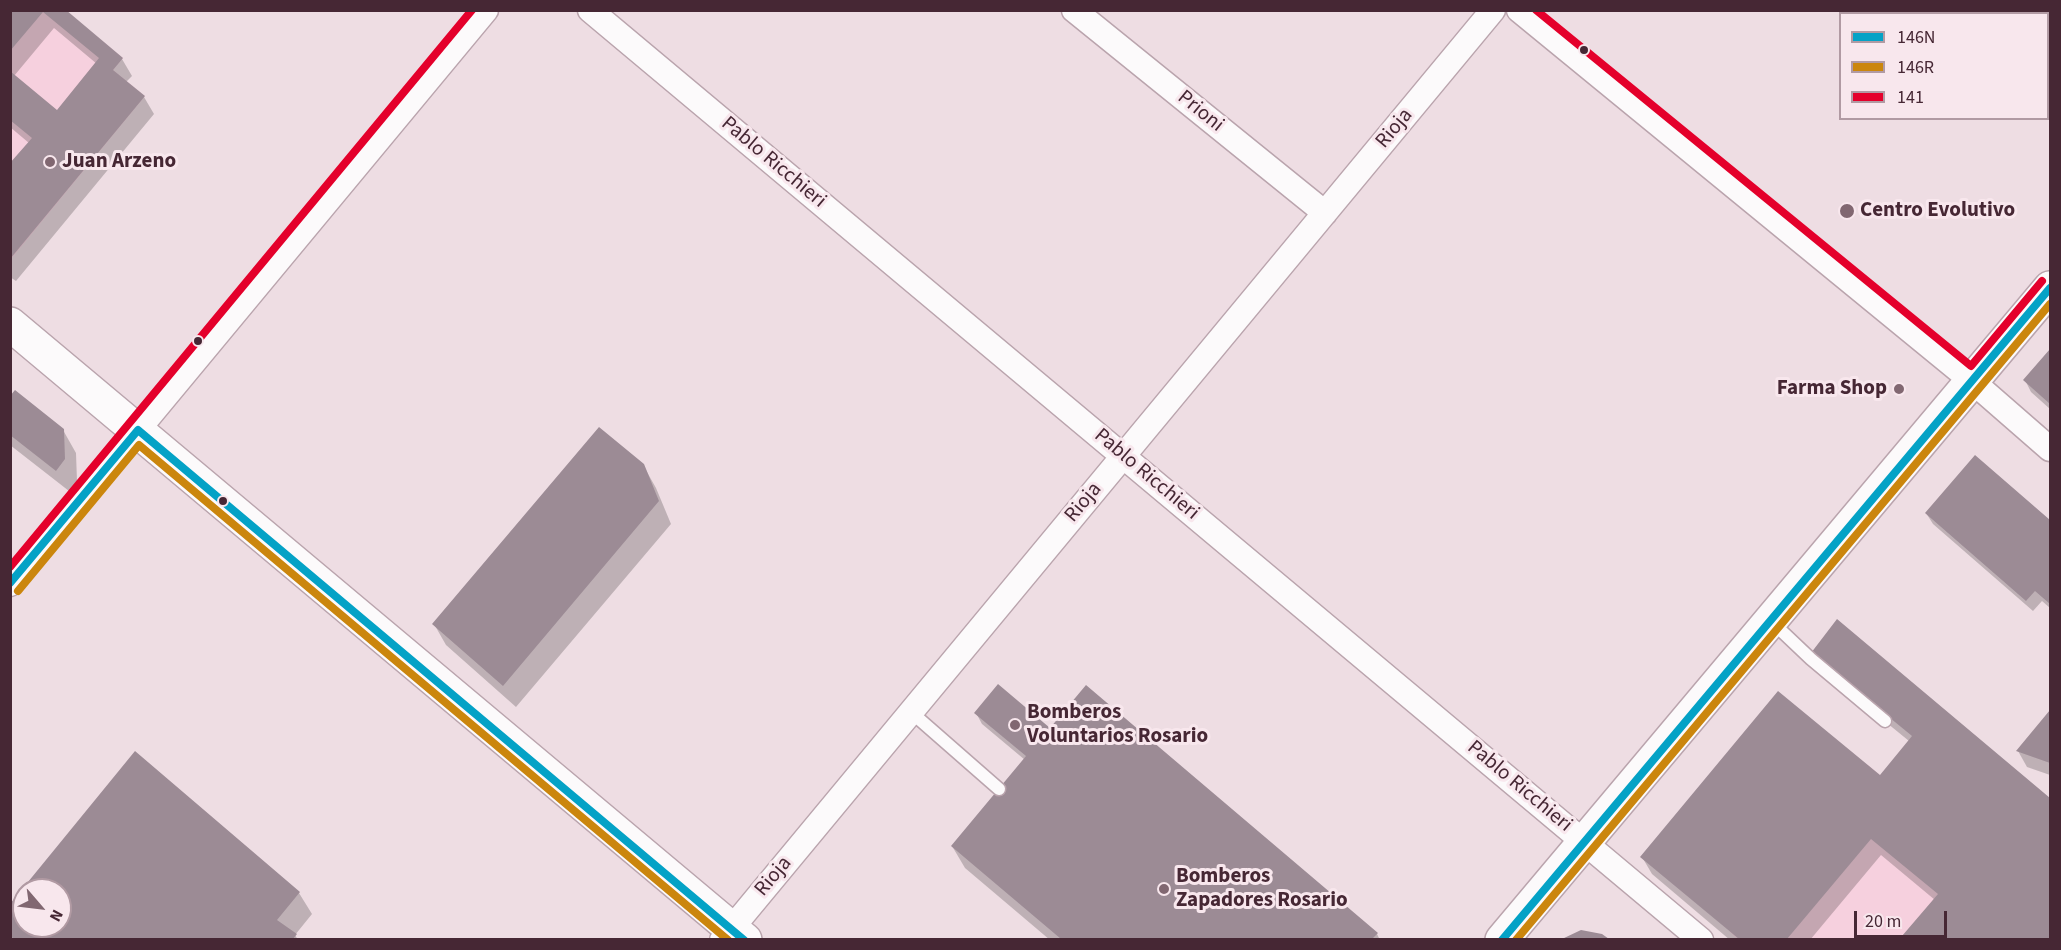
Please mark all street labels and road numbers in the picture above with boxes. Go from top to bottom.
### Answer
street label: Prioni [1172,86,1228,138]
street label: Rioja [1371,104,1419,154]
street label: Pablo Ricchieri [715,112,831,214]
street label: Pablo Ricchieri [1088,424,1204,526]
street label: Rioja [1060,478,1108,528]
street label: Pablo Ricchieri [1461,736,1577,838]
street label: Rioja [750,852,798,902]

